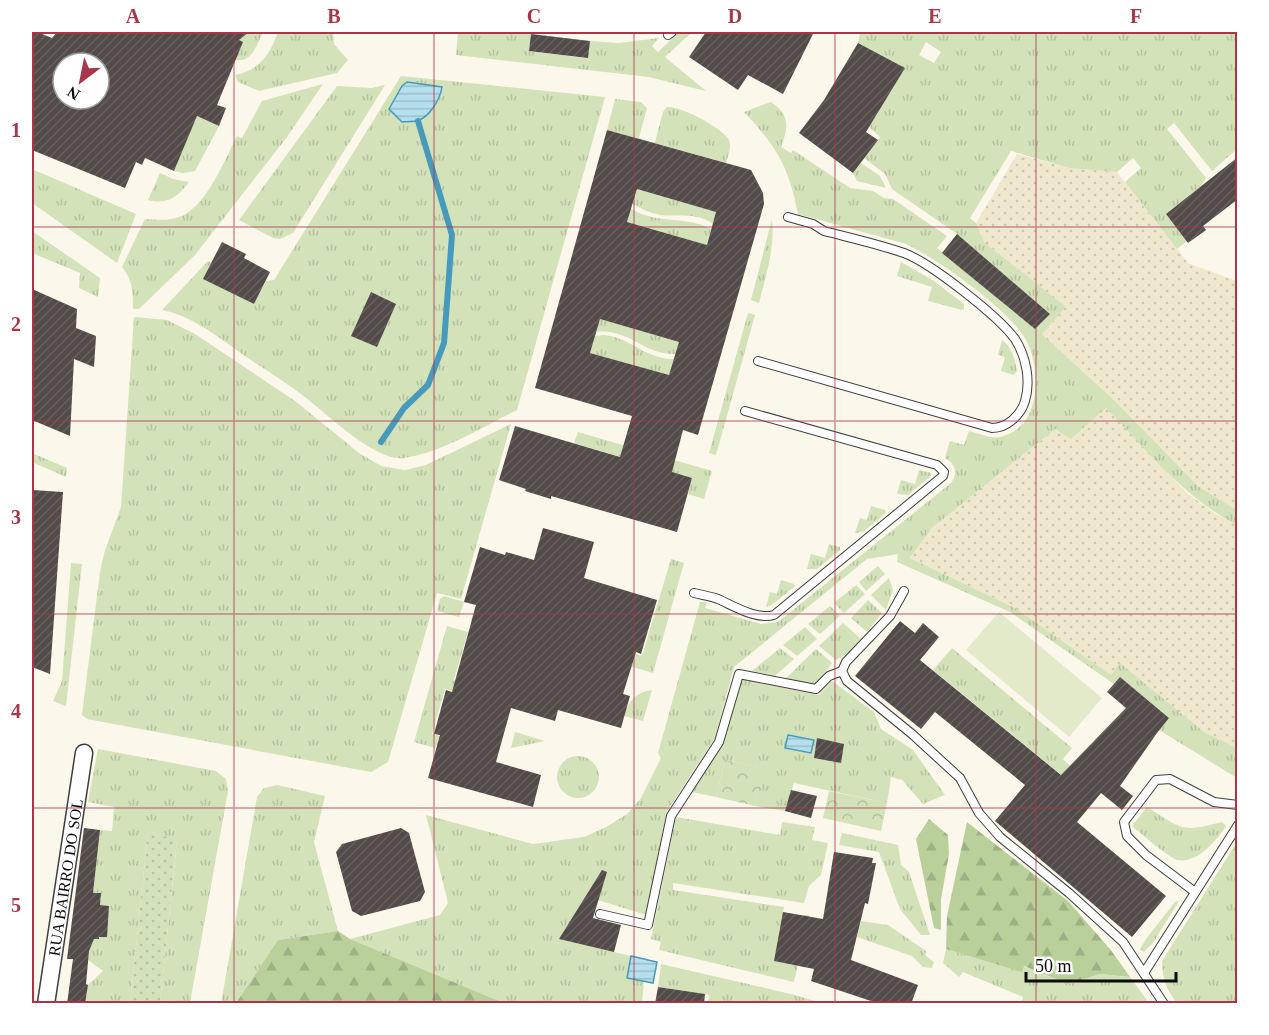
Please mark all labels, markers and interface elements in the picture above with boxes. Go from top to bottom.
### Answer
text: A [126,5,141,27]
text: B [327,5,341,27]
text: C [527,5,541,27]
text: D [728,5,742,27]
text: E [928,5,942,27]
text: F [1130,5,1142,27]
north arrow [51,51,111,111]
text: N [64,83,83,104]
text: 1 [11,119,21,141]
text: 2 [11,313,21,335]
text: 3 [11,506,21,528]
text: 4 [11,700,21,722]
street label: RUA BAIRRO DO SOL [45,798,86,957]
text: 5 [11,894,21,916]
scale bar [1026,945,1176,983]
text: 50 m [1035,956,1072,976]

